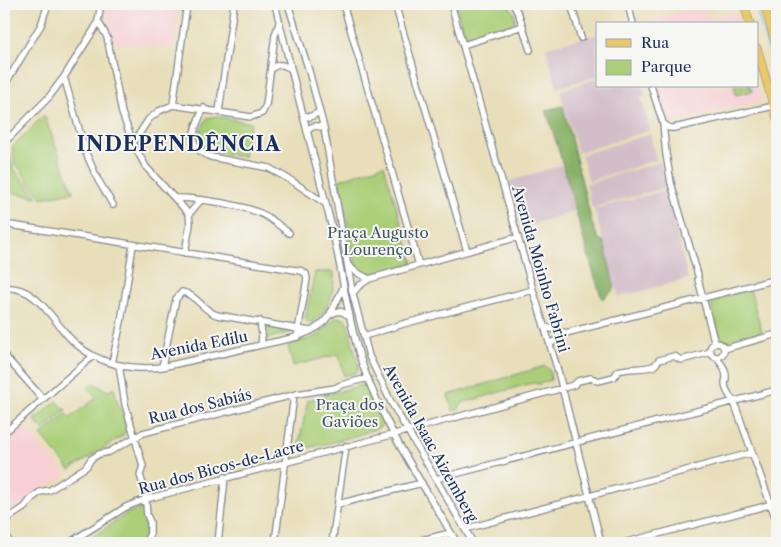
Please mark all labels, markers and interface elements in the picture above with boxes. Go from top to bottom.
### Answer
legend [596,22,758,88]
text: Rua [641,33,669,52]
text: Parque [641,57,691,76]
district label: INDEPENDÊNCIA [77,131,281,156]
street label: Avenida Moinho Fabrini [508,182,574,355]
park label: Praça Augusto Lourenço [327,223,429,259]
street label: Avenida Edilu [148,326,249,364]
street label: Avenida Isaac Aizemberg [379,360,482,525]
street label: Rua dos Sabiás [146,384,254,428]
park label: Praça dos Gaviões [316,395,384,431]
street label: Rua dos Bicos-de-Lacre [136,436,306,498]

